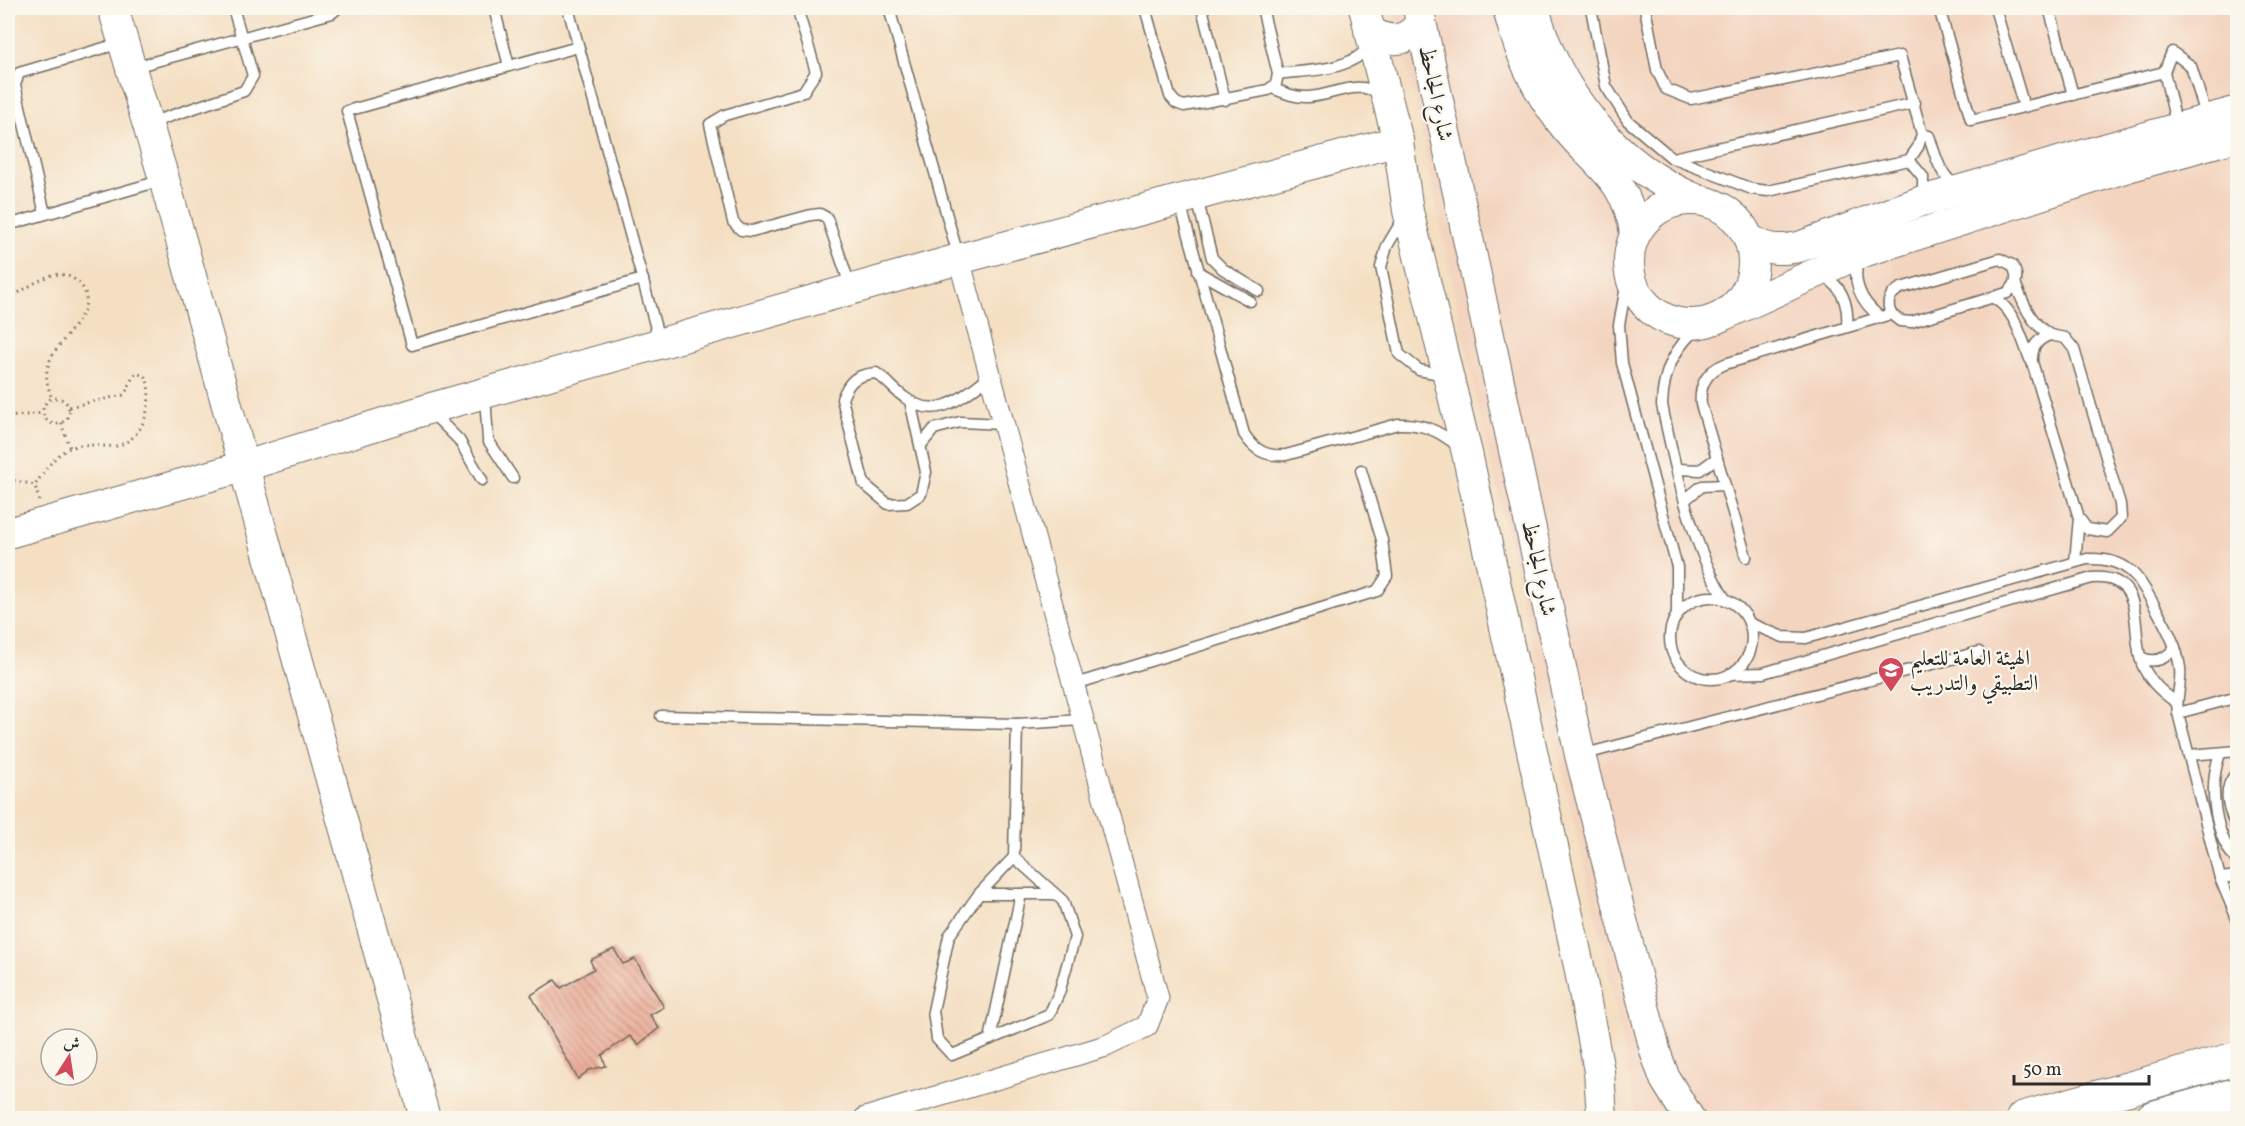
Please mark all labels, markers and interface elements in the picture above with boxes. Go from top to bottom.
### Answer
street label: شارع الجاحظ [1408,43,1460,144]
street label: شارع الجاحظ [1511,518,1563,619]
place label: الهيئة العامة للتعليم التطبيقي والتدريب [1910,644,2038,705]
school or university icon: الهيئة العامة للتعليم التطبيقي والتدريب [1876,655,1906,693]
north arrow [39,1027,99,1087]
text: ش [62,1032,82,1057]
scale bar [2014,1048,2149,1086]
text: 50 m [2023,1058,2062,1083]

